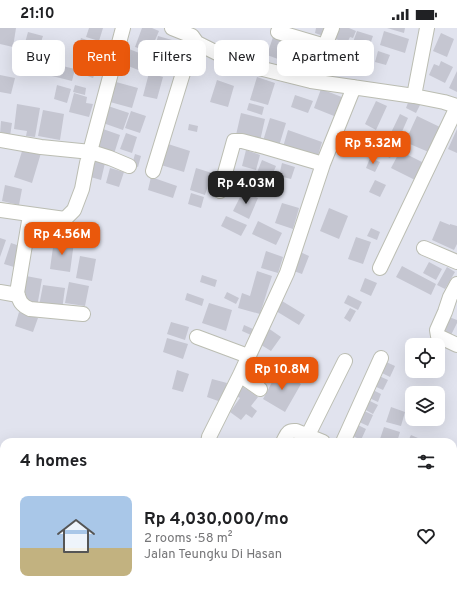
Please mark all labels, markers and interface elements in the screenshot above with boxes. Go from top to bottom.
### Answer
text: 21:10 [20,5,55,24]
chip: Buy [12,40,65,76]
chip: Rent [73,40,130,76]
chip: Filters [138,40,206,76]
chip: New [214,40,269,76]
chip: Apartment [277,40,374,76]
pin: Rp 5.32M [332,131,414,165]
text: Rp 5.32M [345,136,401,152]
pin: Rp 4.03M [205,171,287,205]
text: Rp 4.03M [217,176,275,192]
pin: Rp 4.56M [21,222,103,256]
text: Rp 4.56M [33,227,91,243]
map controls [405,338,445,426]
button: locate [405,338,445,378]
pin: Rp 10.8M [241,357,323,391]
text: Rp 10.8M [254,362,310,378]
button: layers [405,386,445,426]
text: 4 homes [20,451,87,473]
icon: filters [415,451,437,473]
text: Rp 4,030,000/mo [144,509,289,531]
icon: home [52,512,100,560]
icon: heart [415,525,437,547]
text: 2 rooms · 58 m² [144,531,232,547]
text: Jalan Teungku Di Hasan [144,547,282,563]

